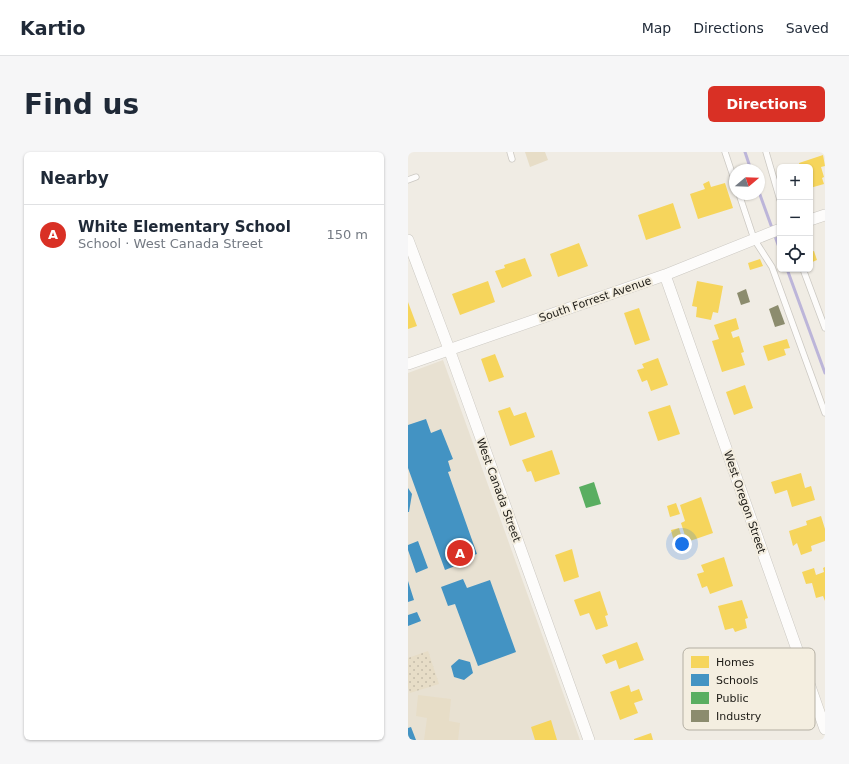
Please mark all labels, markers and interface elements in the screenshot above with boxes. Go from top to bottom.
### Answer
text: Kartio [20,17,86,39]
text: Map [642,20,671,36]
text: Directions [693,20,764,36]
text: Saved [786,20,829,36]
button: Directions [708,86,825,122]
text: Find us [24,88,139,121]
north arrow [729,164,765,200]
map controls [777,164,813,272]
button: + [777,164,813,200]
text: Nearby [40,168,109,188]
button: − [777,200,813,236]
text: White Elementary School [78,218,291,236]
text: A [48,227,58,242]
text: 150 m [326,227,368,242]
text: School · West Canada Street [78,236,263,251]
button: locate [777,236,813,272]
street label: South Forrest Avenue [537,274,653,325]
street label: West Canada Street [474,437,524,544]
street label: West Oregon Street [721,449,768,556]
your location [672,534,692,554]
pin: A [447,538,473,568]
legend [683,648,815,730]
text: Homes [716,656,754,669]
text: Schools [716,674,759,687]
text: Public [716,692,749,705]
text: Industry [716,710,762,723]

